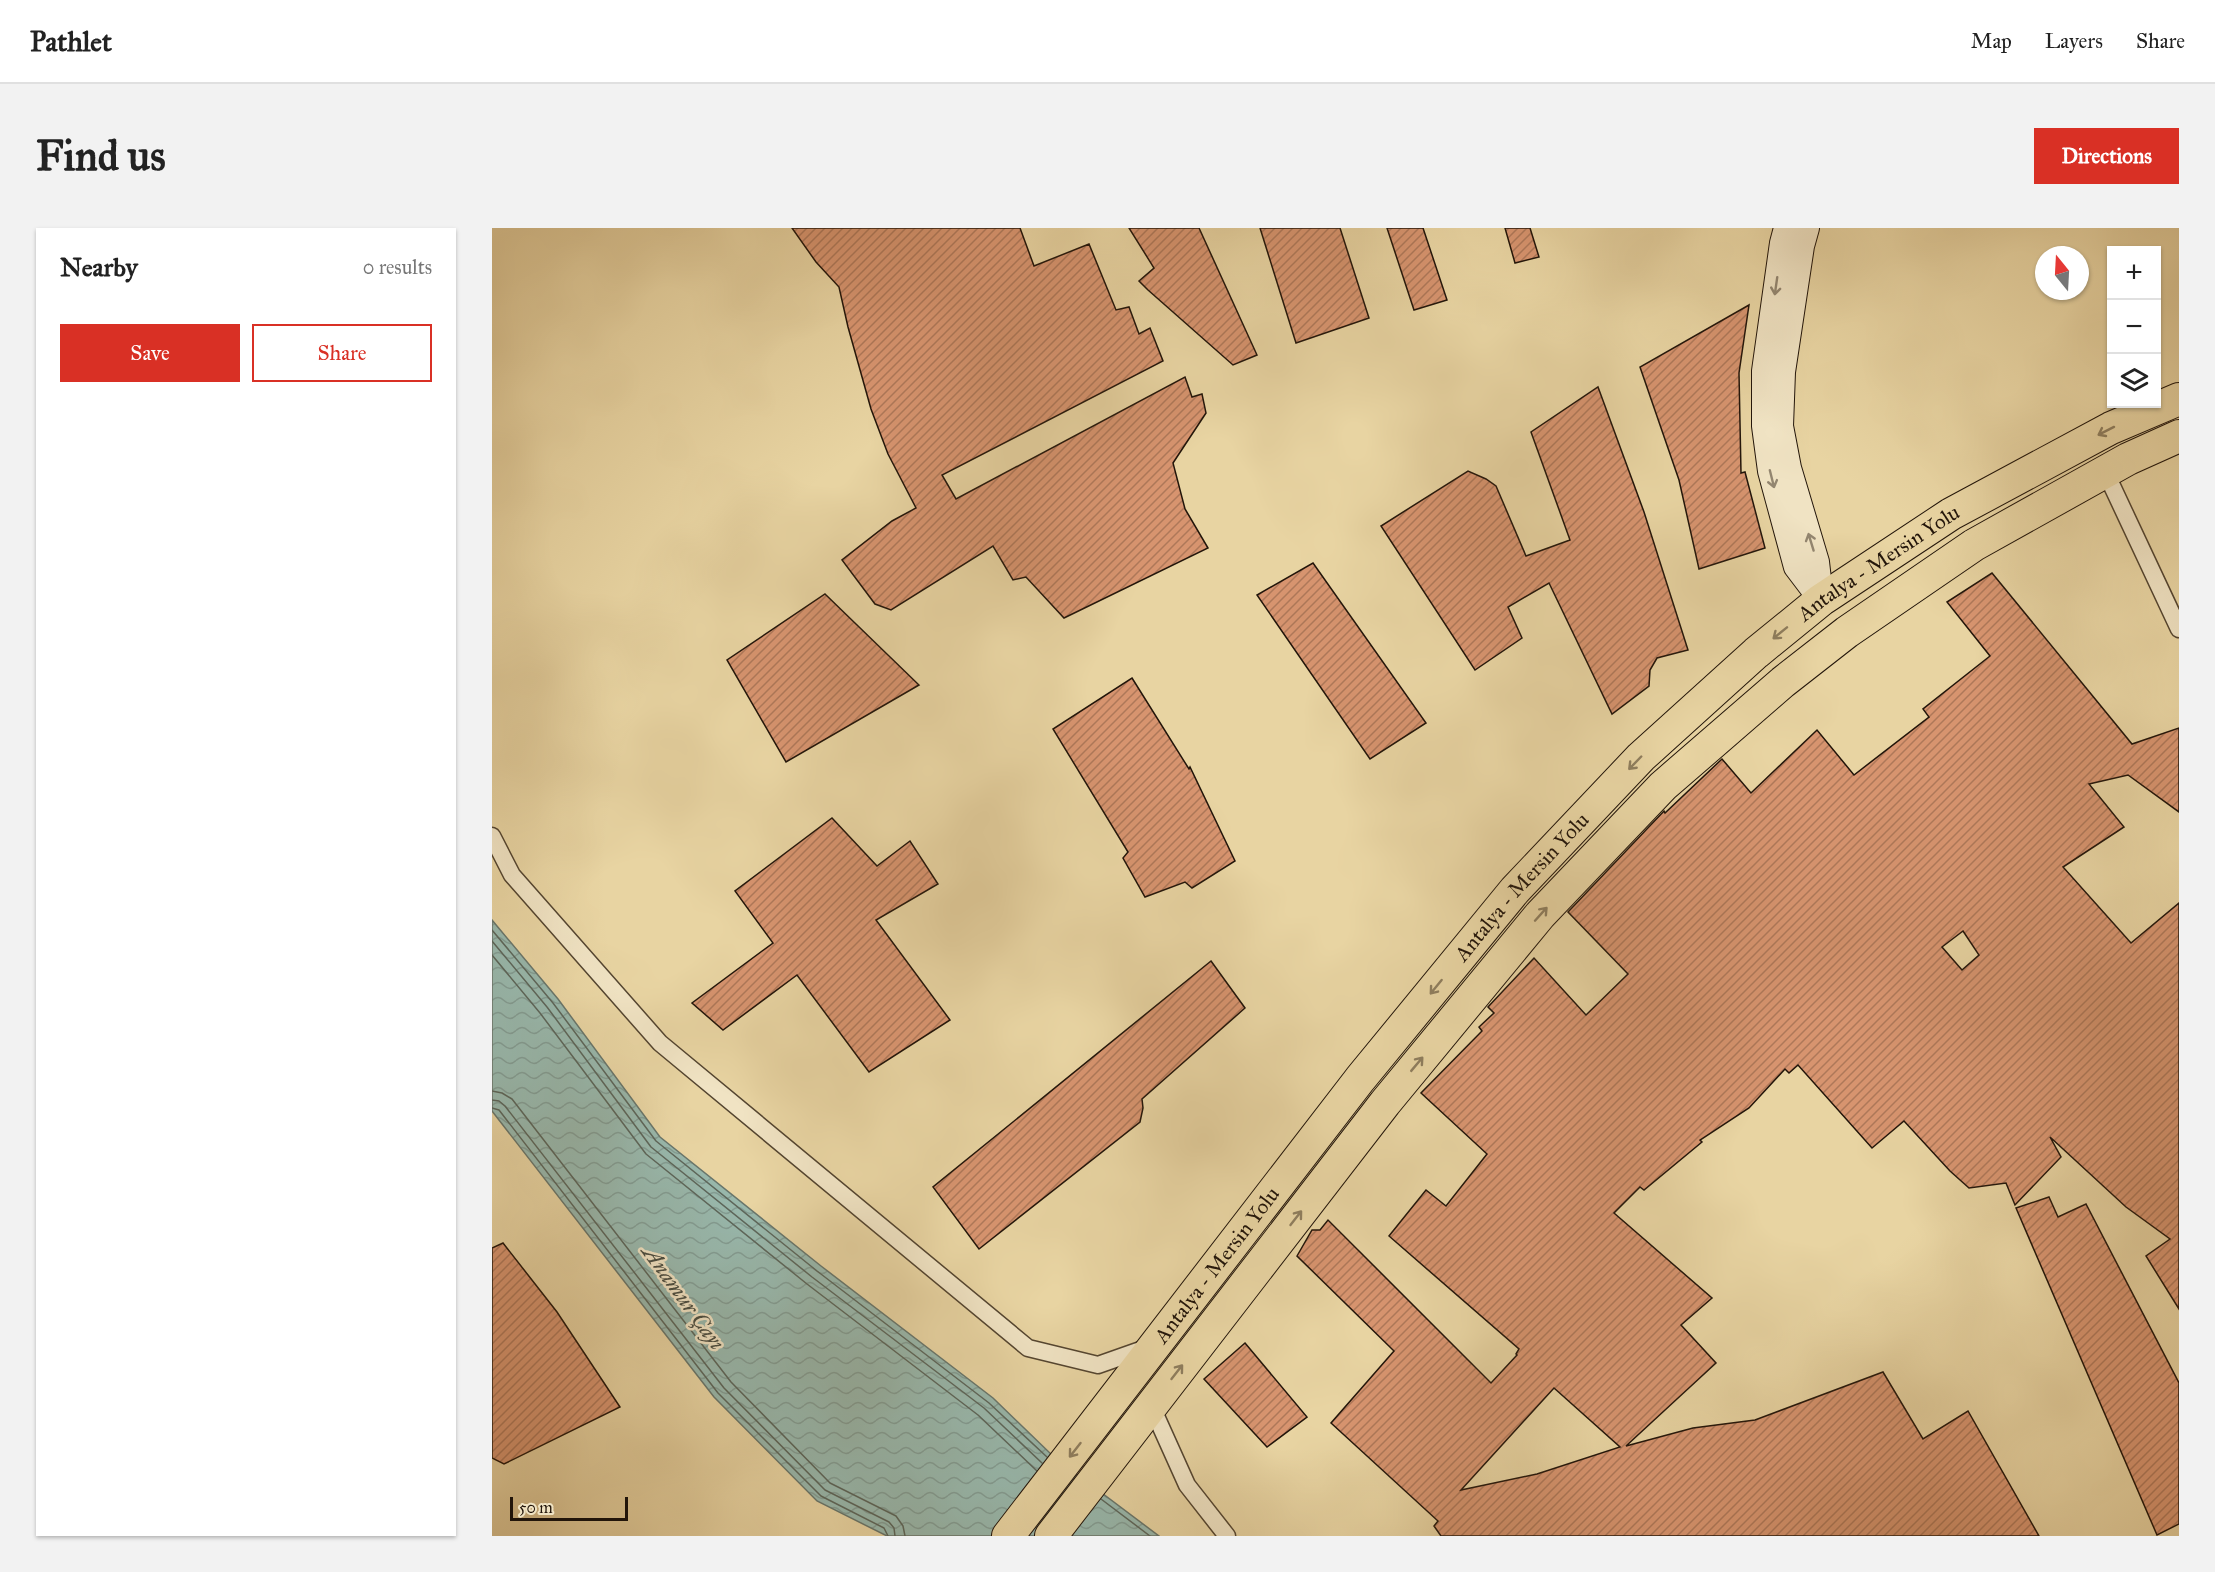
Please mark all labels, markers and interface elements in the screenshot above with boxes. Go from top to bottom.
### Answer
text: Pathlet [30,24,112,59]
text: Map [1971,28,2012,54]
text: Layers [2045,28,2103,54]
text: Share [2136,28,2185,54]
button: Directions [2034,128,2179,184]
text: Find us [36,130,166,182]
north arrow [2035,246,2089,300]
map controls [2107,246,2161,408]
button: + [2107,246,2161,300]
text: Nearby [60,251,138,283]
text: 0 results [363,255,432,279]
one-way arrow [1770,275,1781,295]
button: − [2107,300,2161,354]
button: Save [60,324,240,382]
button: Share [252,324,432,382]
button: layers [2107,354,2161,408]
one-way arrow [2098,425,2115,437]
one-way arrow [1767,469,1779,488]
street label: Antalya - Mersin Yolu [1791,499,1964,627]
one-way arrow [1805,533,1816,552]
one-way arrow [1773,626,1789,639]
one-way arrow [1629,755,1643,770]
street label: Antalya - Mersin Yolu [1448,807,1594,967]
one-way arrow [1534,907,1548,922]
one-way arrow [1429,979,1442,995]
one-way arrow [1410,1056,1423,1072]
street label: Antalya - Mersin Yolu [1148,1182,1285,1349]
one-way arrow [1290,1210,1302,1226]
water label: Anamur Çayı [635,1238,731,1355]
one-way arrow [1170,1364,1183,1380]
one-way arrow [1068,1441,1081,1457]
scale bar [510,1494,628,1522]
text: 50 m [519,1498,553,1517]

